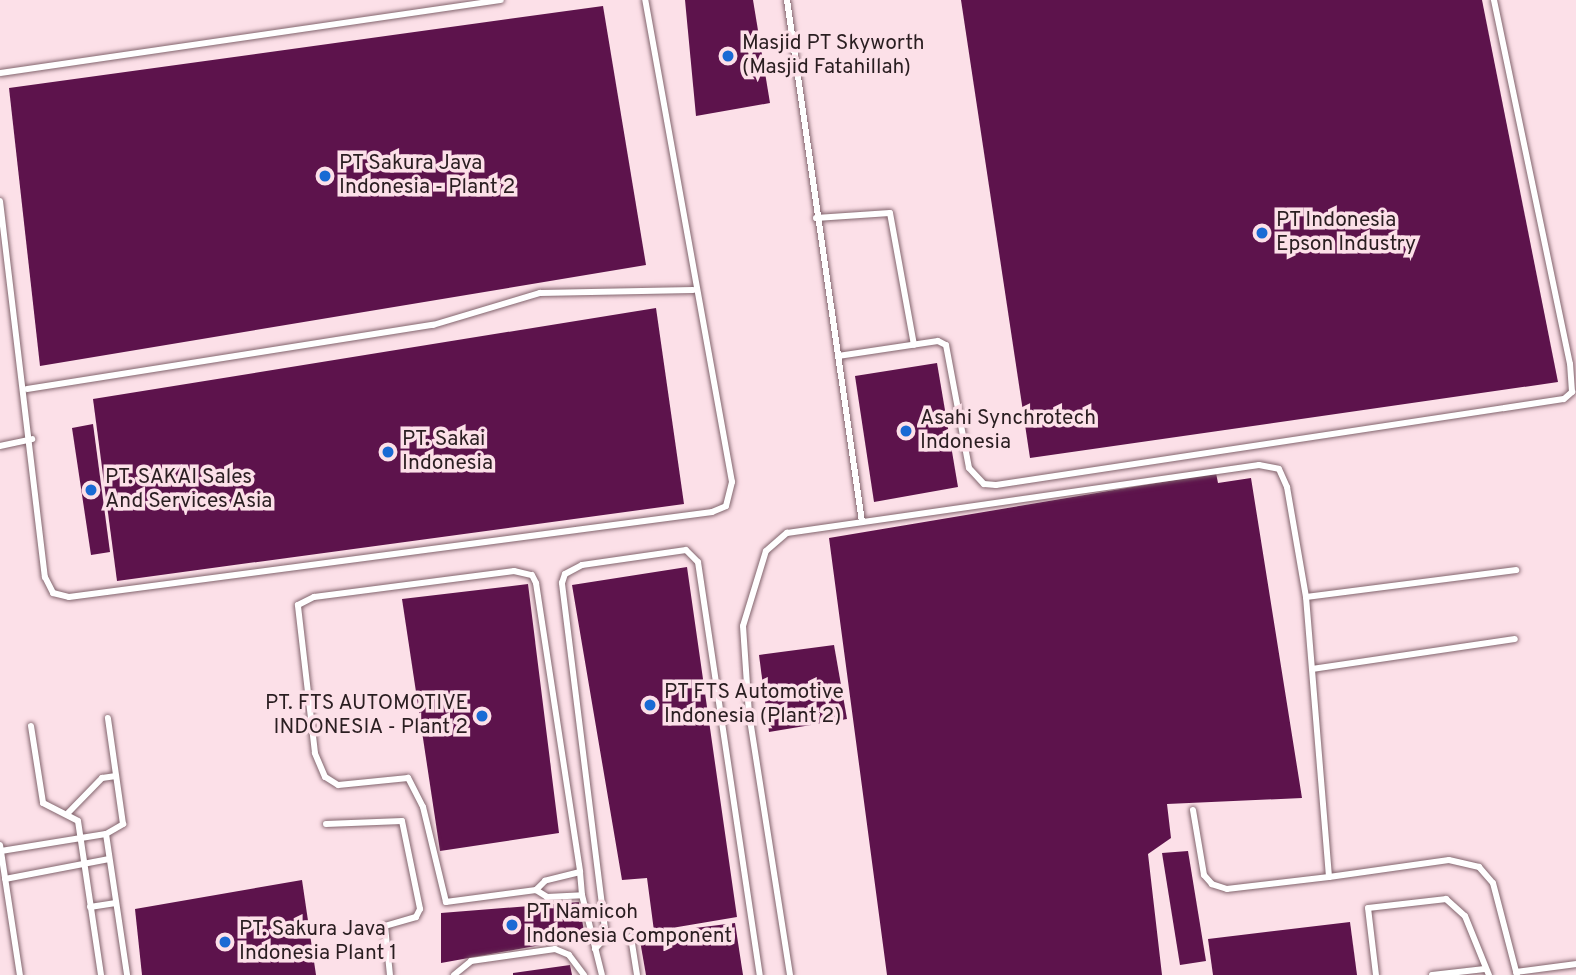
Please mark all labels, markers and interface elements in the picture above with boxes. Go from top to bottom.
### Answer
place label: Masjid PT Skyworth (Masjid Fatahillah) [742,31,925,81]
marker: Masjid PT Skyworth (Masjid Fatahillah) [720,48,736,64]
place label: PT Sakura Java Indonesia - Plant 2 [339,151,515,201]
marker: PT Sakura Java Indonesia - Plant 2 [317,168,333,184]
place label: PT Indonesia Epson Industry [1276,208,1416,258]
marker: PT Indonesia Epson Industry [1254,225,1270,241]
place label: Asahi Synchrotech Indonesia [920,406,1096,456]
marker: Asahi Synchrotech Indonesia [898,423,914,439]
place label: PT. Sakai Indonesia [402,427,493,477]
marker: PT. Sakai Indonesia [380,444,396,460]
place label: PT. SAKAI Sales And Services Asia [105,465,273,515]
marker: PT. SAKAI Sales And Services Asia [83,482,99,498]
place label: PT FTS Automotive Indonesia (Plant 2) [664,680,845,730]
place label: PT. FTS AUTOMOTIVE INDONESIA - Plant 2 [264,691,468,741]
marker: PT FTS Automotive Indonesia (Plant 2) [642,697,658,713]
marker: PT. FTS AUTOMOTIVE INDONESIA - Plant 2 [474,708,490,724]
place label: PT Namicoh Indonesia Component [526,900,732,950]
place label: PT. Sakura Java Indonesia Plant 1 [239,917,397,967]
marker: PT Namicoh Indonesia Component [504,917,520,933]
marker: PT. Sakura Java Indonesia Plant 1 [217,934,233,950]

